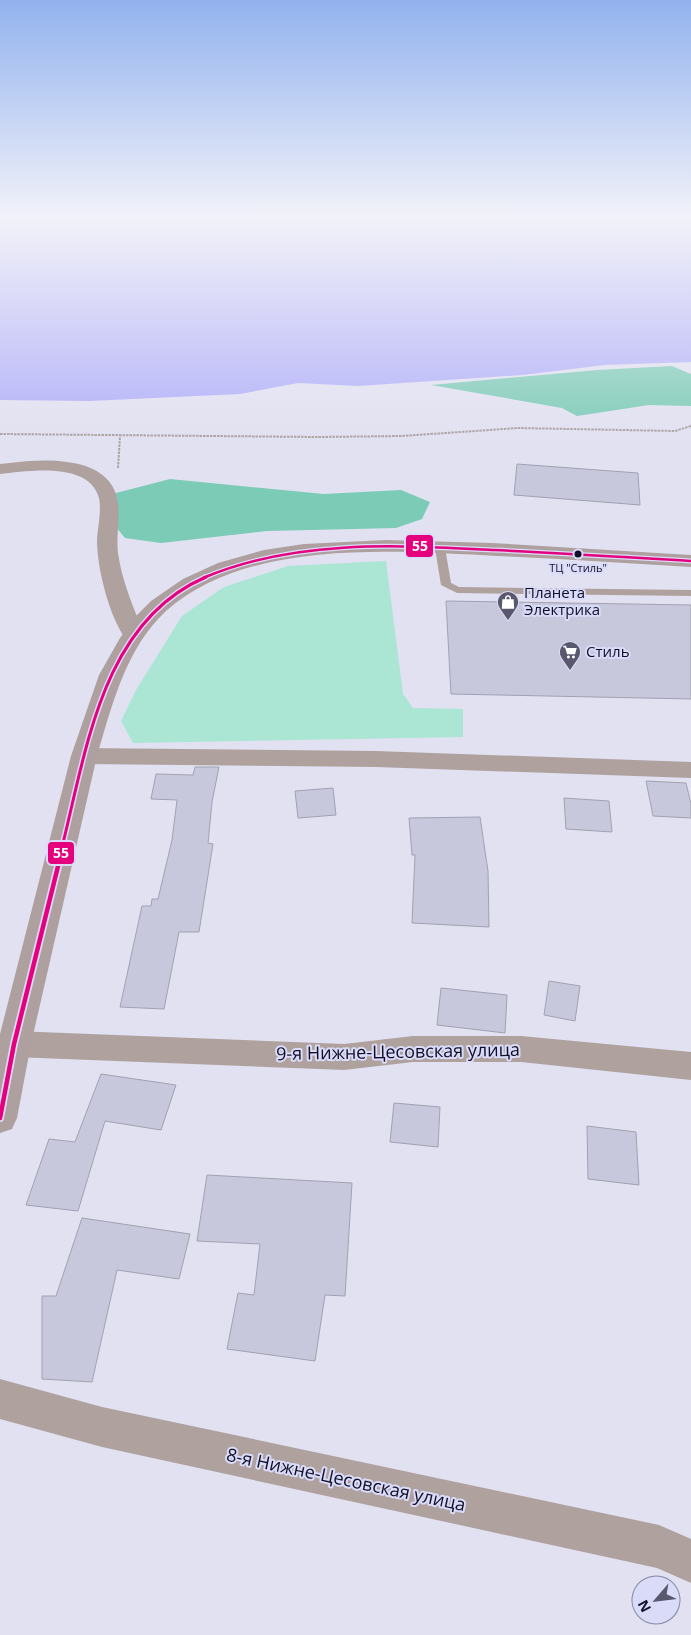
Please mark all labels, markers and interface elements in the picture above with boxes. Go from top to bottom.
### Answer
line badge: 55 [405,534,434,558]
text: 55 [412,536,428,555]
marker: ТЦ "Стиль" [573,549,583,559]
place label: ТЦ "Стиль" [549,560,607,575]
place label: Планета Электрика [524,582,600,619]
shop icon: Планета Электрика [496,590,520,621]
supermarket icon: Стиль [558,640,582,671]
place label: Стиль [586,641,630,661]
line badge: 55 [47,841,75,865]
text: 55 [53,843,69,862]
street label: 9-я Нижне-Цесовская улица [276,1037,520,1065]
street label: 8-я Нижне-Цесовская улица [225,1442,468,1516]
north arrow [631,1575,681,1625]
text: N [633,1597,655,1616]

